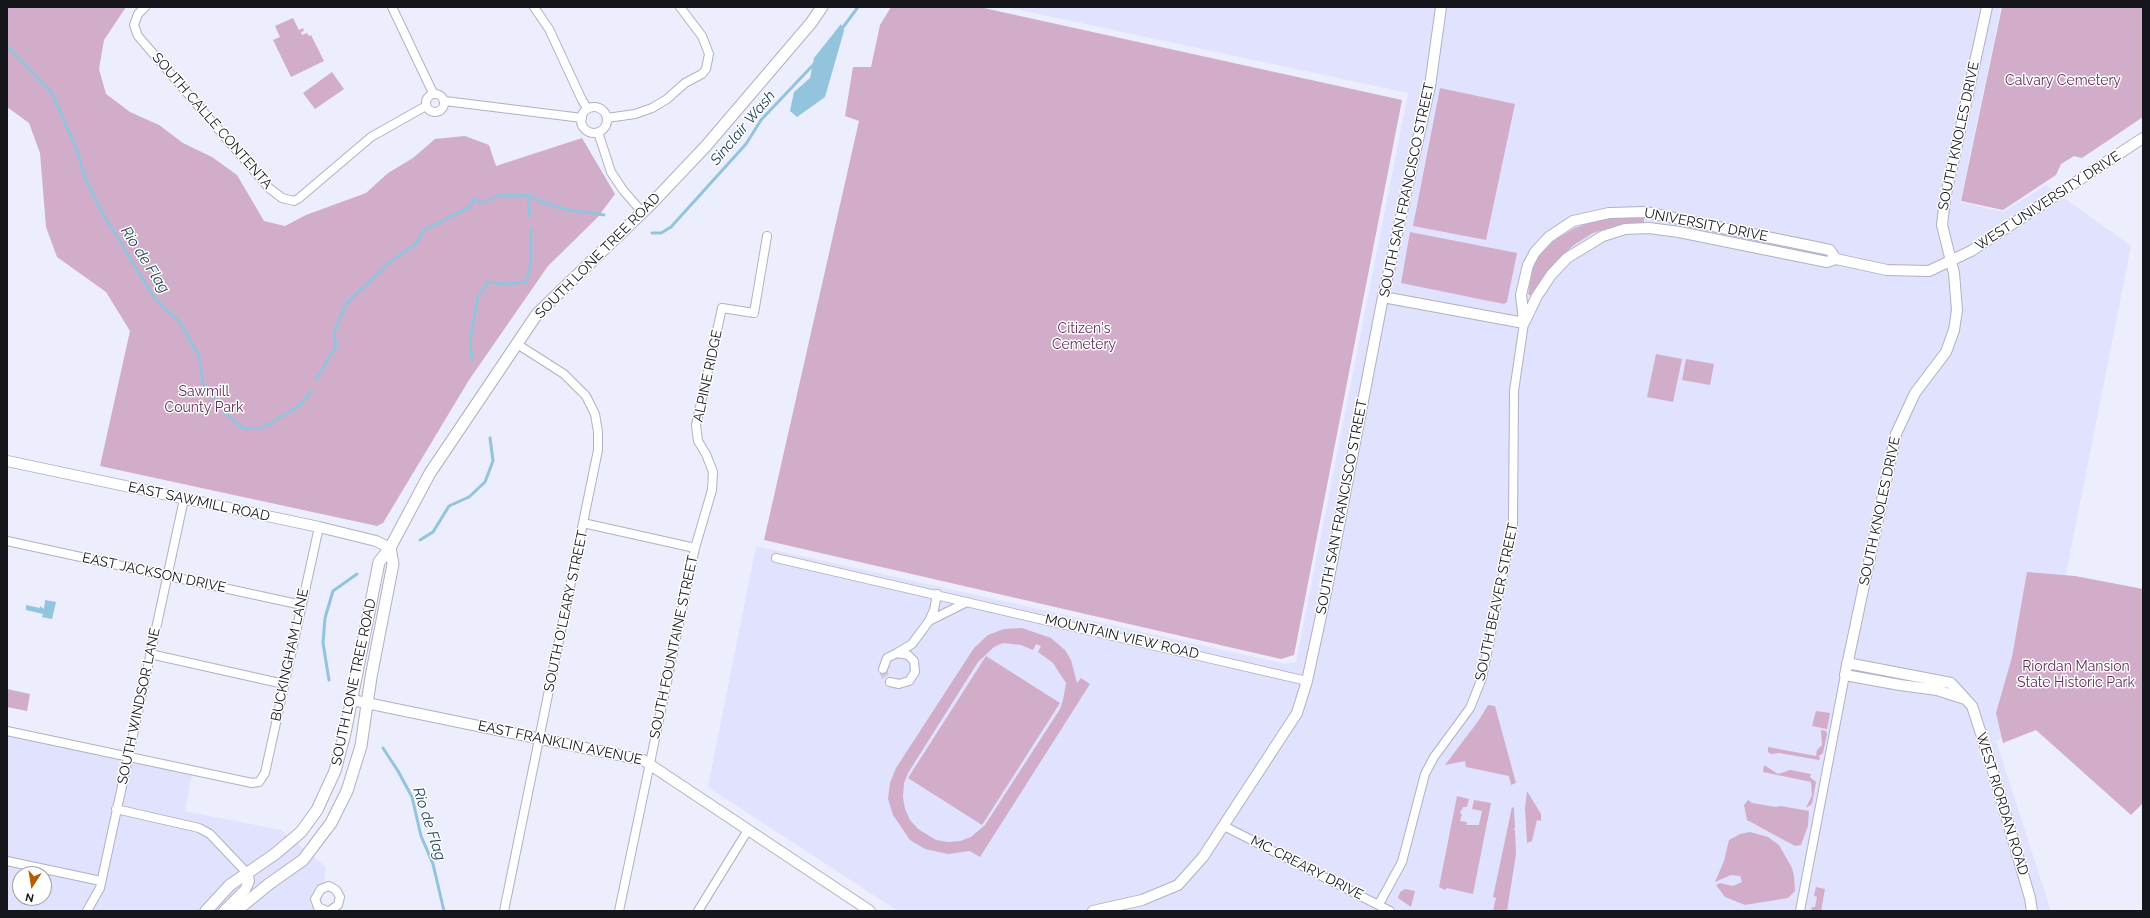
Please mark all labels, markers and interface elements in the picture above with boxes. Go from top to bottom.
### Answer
street label: SOUTH CALLE CONTENTA [148,49,276,193]
street label: SOUTH KNOLES DRIVE [1935,60,1983,212]
park label: Calvary Cemetery [2005,73,2121,89]
street label: SOUTH SAN FRANCISCO STREET [1376,81,1438,299]
water label: Sinclair Wash [707,87,779,169]
street label: WEST UNIVERSITY DRIVE [1972,148,2124,254]
street label: SOUTH LONE TREE ROAD [532,190,664,322]
street label: UNIVERSITY DRIVE [1643,205,1769,245]
water label: Rio de Flag [117,223,173,297]
park label: Citizen's Cemetery [1052,321,1116,354]
street label: ALPINE RIDGE [690,328,726,424]
park label: Sawmill County Park [165,384,243,416]
street label: SOUTH SAN FRANCISCO STREET [1313,398,1371,616]
street label: SOUTH KNOLES DRIVE [1856,435,1904,587]
street label: EAST SAWMILL ROAD [127,479,271,525]
street label: SOUTH BEAVER STREET [1472,522,1522,682]
street label: SOUTH O'LEARY STREET [541,529,591,693]
street label: EAST JACKSON DRIVE [81,550,227,596]
street label: SOUTH FOUNTAINE STREET [646,554,702,740]
street label: BUCKINGHAM LANE [268,587,312,723]
street label: SOUTH LONE TREE ROAD [328,597,380,767]
street label: MOUNTAIN VIEW ROAD [1043,611,1201,663]
street label: SOUTH WINDSOR LANE [114,626,164,786]
park label: Riordan Mansion State Historic Park [2017,659,2135,692]
street label: EAST FRANKLIN AVENUE [476,717,644,769]
street label: WEST RIORDAN ROAD [1972,731,2032,877]
water label: Rio de Flag [409,785,449,863]
street label: MC CREARY DRIVE [1248,832,1366,904]
north arrow [12,866,52,906]
text: N [24,890,35,904]

